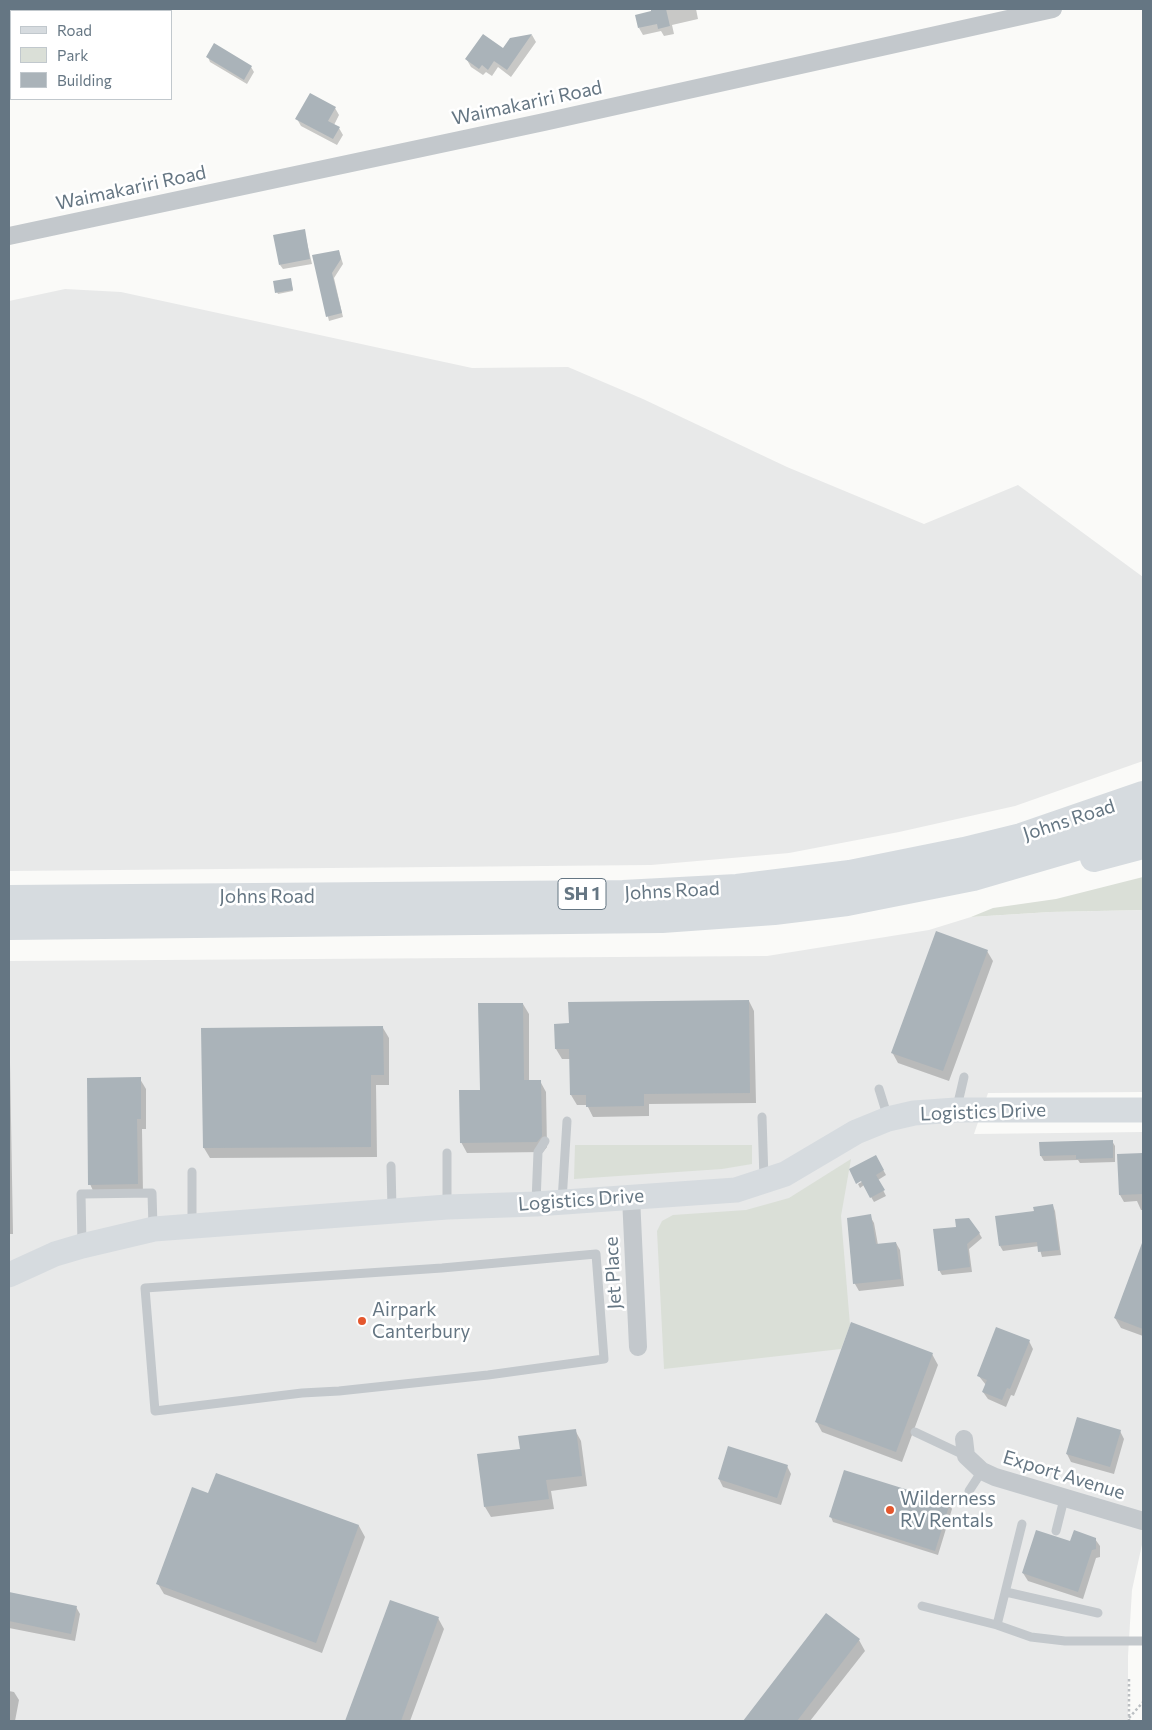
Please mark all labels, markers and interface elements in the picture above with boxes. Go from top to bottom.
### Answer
legend [10,10,172,100]
text: Road [57,21,92,39]
text: Park [57,46,88,64]
text: Building [57,71,112,89]
street label: Waimakariri Road [450,76,604,130]
street label: Waimakariri Road [54,161,208,215]
street label: Johns Road [1020,794,1118,846]
street label: Johns Road [624,877,720,905]
road number: SH 1 [558,879,606,910]
street label: Johns Road [219,886,315,908]
street label: Logistics Drive [920,1098,1046,1126]
street label: Logistics Drive [517,1184,645,1216]
street label: Jet Place [600,1236,626,1310]
place label: Airpark Canterbury [372,1299,470,1343]
marker: Airpark Canterbury [356,1315,368,1327]
street label: Export Avenue [1000,1446,1128,1504]
place label: Wilderness RV Rentals [900,1488,996,1532]
marker: Wilderness RV Rentals [884,1504,896,1516]

